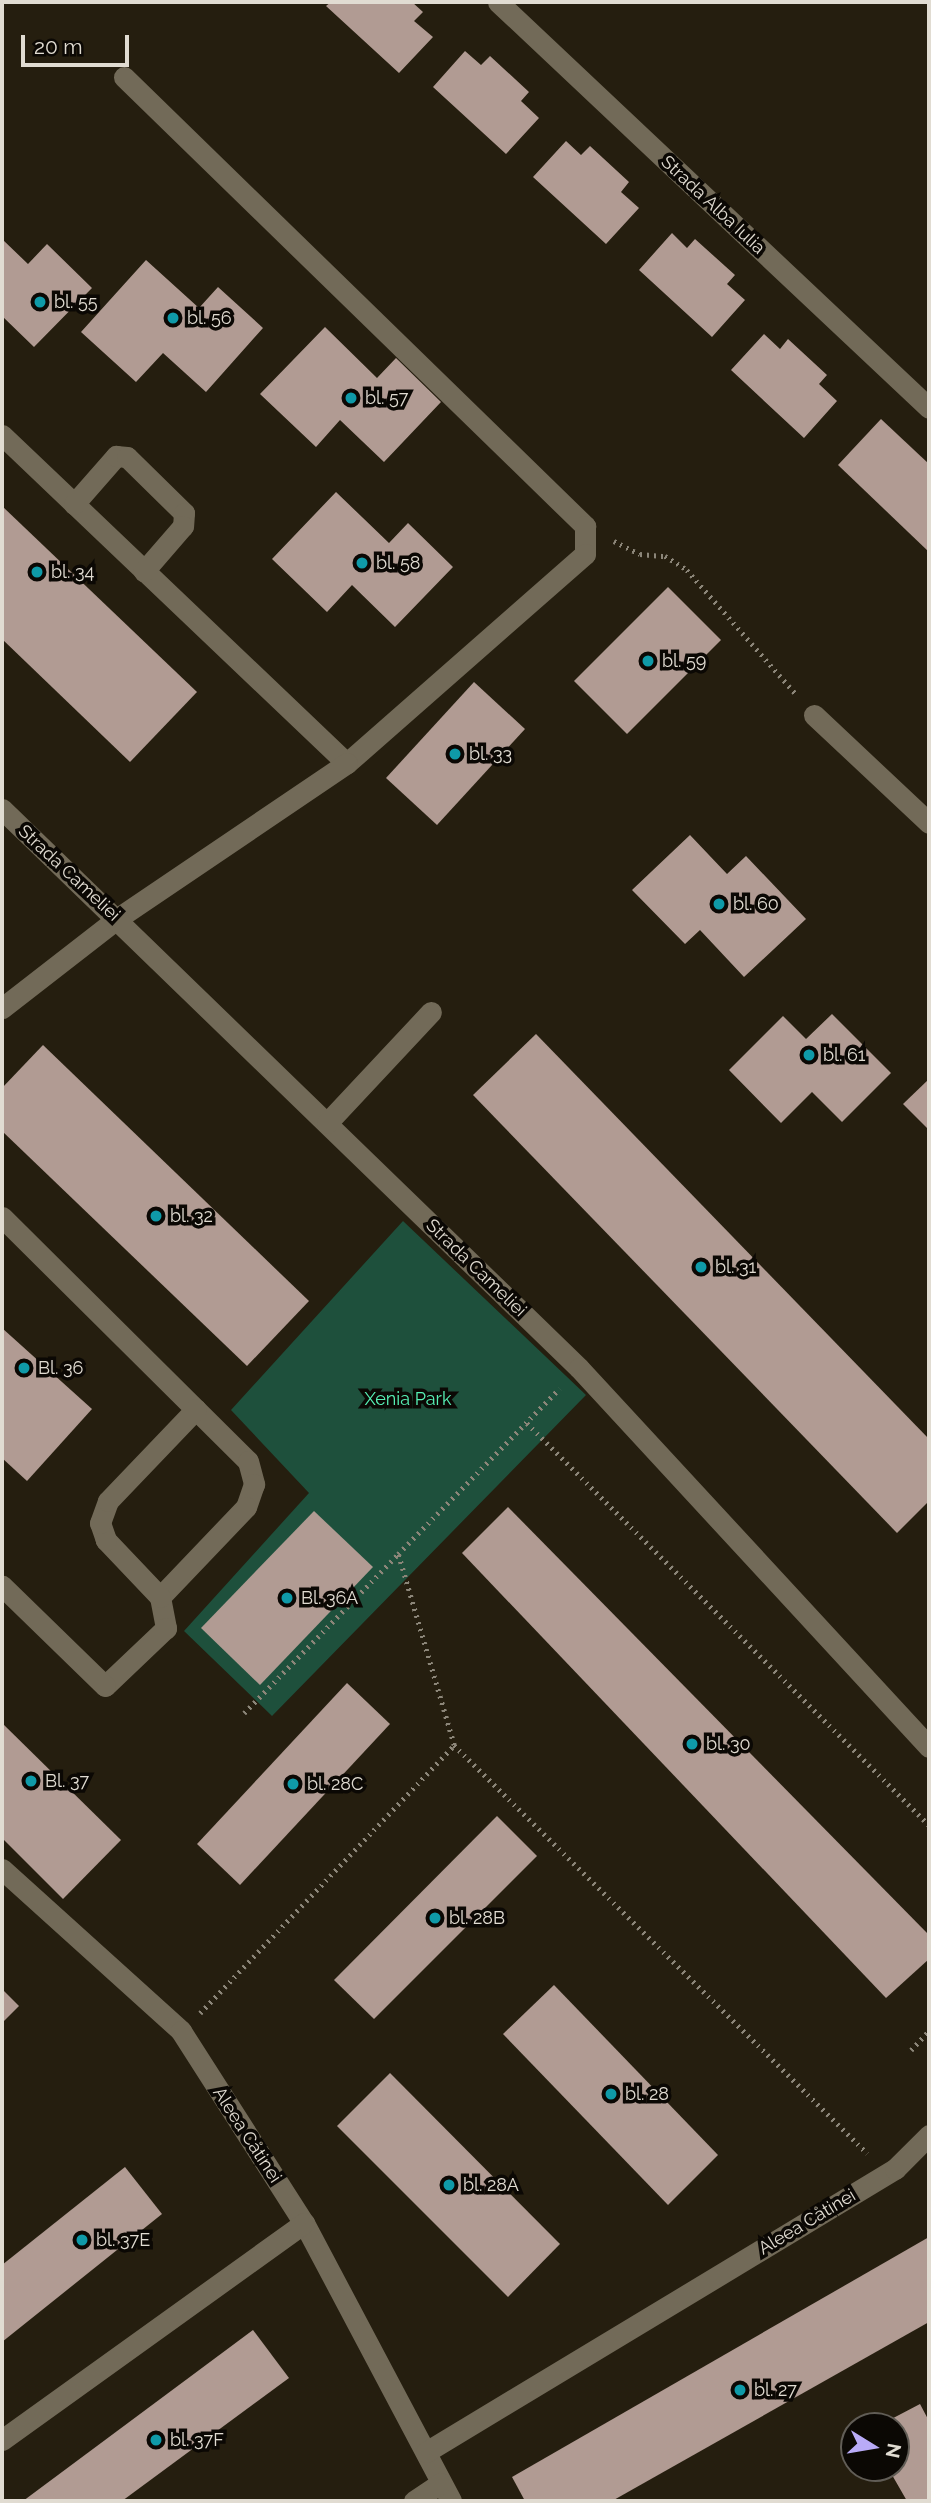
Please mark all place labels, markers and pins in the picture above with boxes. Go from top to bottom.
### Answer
place label: bl. 55 [54,291,98,313]
marker: bl. 55 [32,294,48,310]
place label: bl. 56 [187,307,232,329]
marker: bl. 56 [165,310,181,326]
place label: bl. 57 [365,387,408,409]
marker: bl. 57 [343,390,359,406]
place label: bl. 58 [376,552,420,574]
marker: bl. 58 [354,555,370,571]
place label: bl. 34 [51,561,94,583]
marker: bl. 34 [29,564,45,580]
place label: bl. 59 [662,650,706,672]
marker: bl. 59 [640,653,656,669]
place label: bl. 33 [469,743,512,765]
marker: bl. 33 [447,746,463,762]
place label: bl. 60 [733,893,779,915]
marker: bl. 60 [711,896,727,912]
place label: bl. 61 [823,1044,866,1066]
marker: bl. 61 [801,1047,817,1063]
place label: bl. 32 [170,1205,213,1227]
marker: bl. 32 [148,1208,164,1224]
place label: bl. 31 [715,1256,756,1278]
marker: bl. 31 [693,1259,709,1275]
place label: Bl. 36 [38,1357,83,1379]
marker: Bl. 36 [16,1360,32,1376]
place label: Bl. 36A [301,1587,358,1609]
marker: Bl. 36A [279,1590,295,1606]
place label: bl. 30 [706,1733,751,1755]
marker: bl. 30 [684,1736,700,1752]
place label: Bl. 37 [45,1770,89,1792]
marker: Bl. 37 [23,1773,39,1789]
place label: bl. 28C [307,1773,363,1795]
marker: bl. 28C [285,1776,301,1792]
place label: bl. 28B [449,1907,505,1929]
marker: bl. 28B [427,1910,443,1926]
place label: bl. 28 [625,2083,669,2105]
marker: bl. 28 [603,2086,619,2102]
place label: bl. 28A [463,2174,519,2196]
marker: bl. 28A [441,2177,457,2193]
place label: bl. 37E [96,2229,150,2251]
marker: bl. 37E [74,2232,90,2248]
place label: bl. 27 [754,2379,797,2401]
marker: bl. 27 [732,2382,748,2398]
place label: bl. 37F [170,2429,224,2451]
marker: bl. 37F [148,2432,164,2448]

